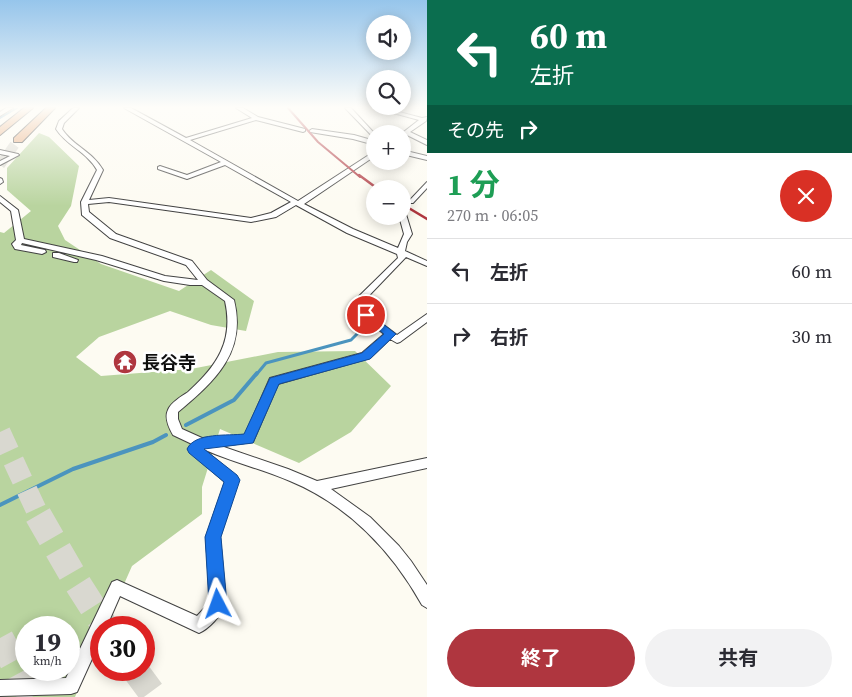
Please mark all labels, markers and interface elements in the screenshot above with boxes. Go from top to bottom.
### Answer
text: 60 m [530,12,607,60]
map controls [366,15,411,225]
button: sound [366,15,411,60]
icon: left [447,20,512,85]
text: 左折 [530,60,574,90]
button: search [366,70,411,115]
icon: right [514,115,542,143]
text: その先 [447,117,504,143]
button: + [366,125,411,170]
text: 1 分 [447,164,500,205]
button: close [780,170,832,222]
button: − [366,180,411,225]
text: 270 m · 06:05 [447,204,538,226]
icon: left [447,257,475,285]
text: 60 m [791,258,832,284]
text: 左折 [490,259,528,285]
pin [345,294,387,336]
icon: arrive [352,301,380,329]
icon: right [447,322,475,350]
text: 30 m [791,323,832,349]
text: 右折 [490,324,528,350]
temple icon: 長谷寺 [112,349,138,375]
place label: 長谷寺 [142,350,196,375]
position arrow [191,577,243,629]
speed limit sign: 30 [90,616,155,681]
text: 19 [34,625,61,659]
button: 終了 [447,629,635,687]
button: 共有 [645,629,832,687]
text: km/h [33,653,62,669]

